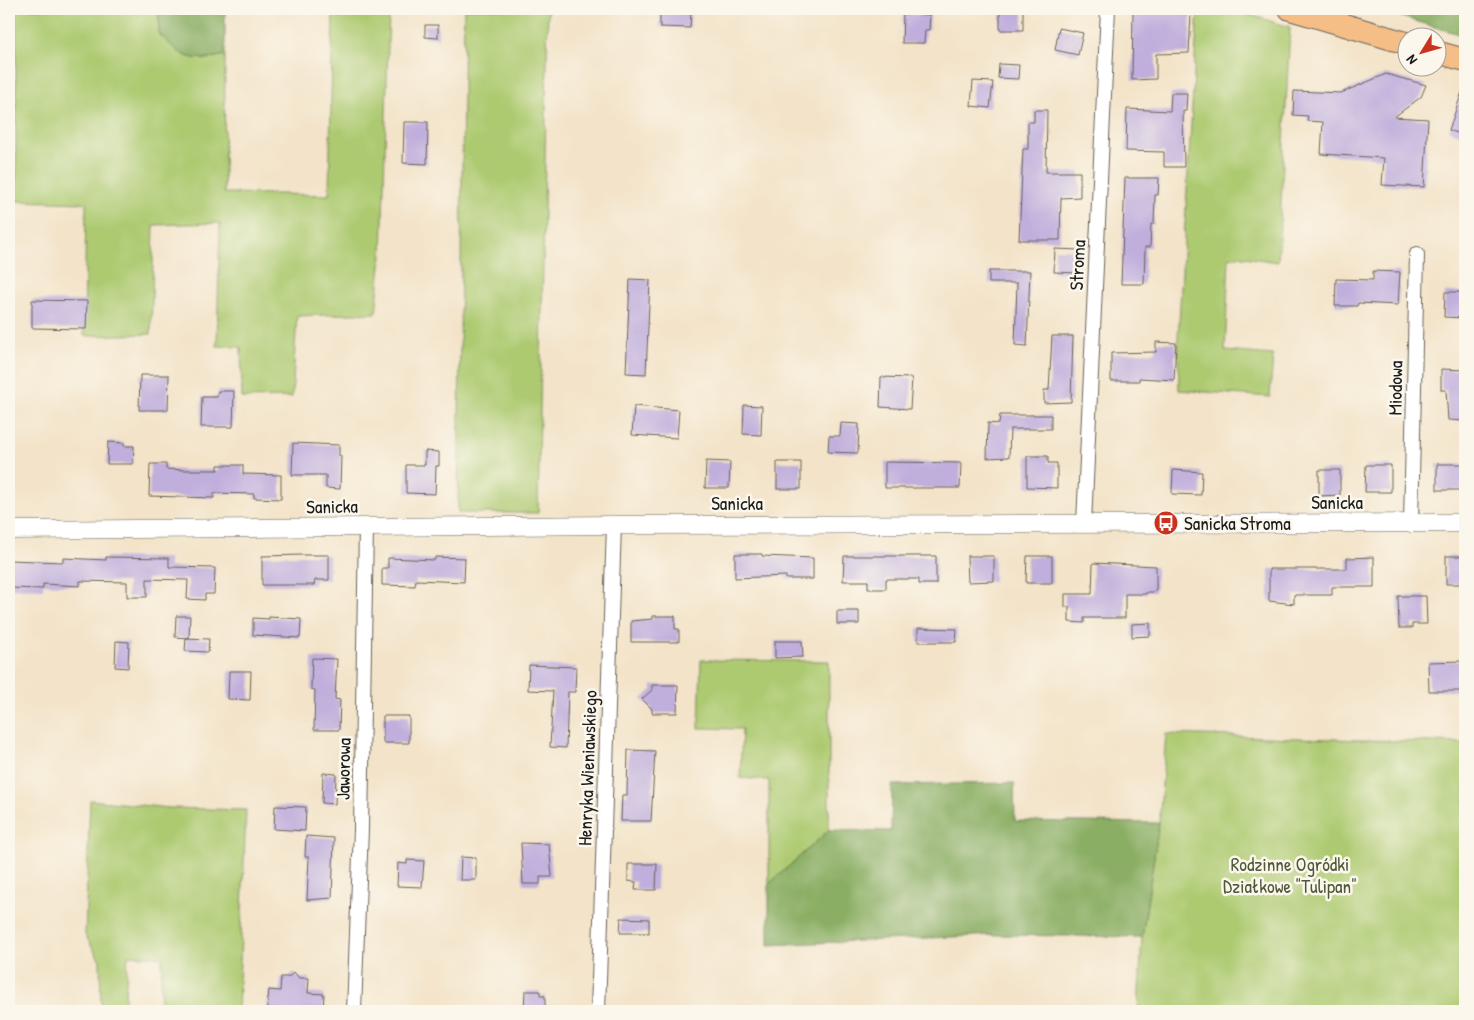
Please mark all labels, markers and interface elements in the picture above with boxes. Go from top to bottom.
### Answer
north arrow [1396,28,1446,78]
text: N [1401,51,1421,69]
street label: Stroma [1063,239,1091,291]
street label: Miodowa [1382,360,1408,415]
street label: Sanicka [1311,489,1363,515]
street label: Sanicka [711,490,763,516]
street label: Sanicka [306,493,359,519]
bus stop icon: Sanicka Stroma [1153,510,1179,536]
place label: Sanicka Stroma [1184,510,1291,536]
street label: Henryka Wieniawskiego [571,689,603,846]
street label: Jaworowa [329,737,357,800]
park label: Rodzinne Ogródki Działkowe "Tulipan" [1223,851,1357,899]

